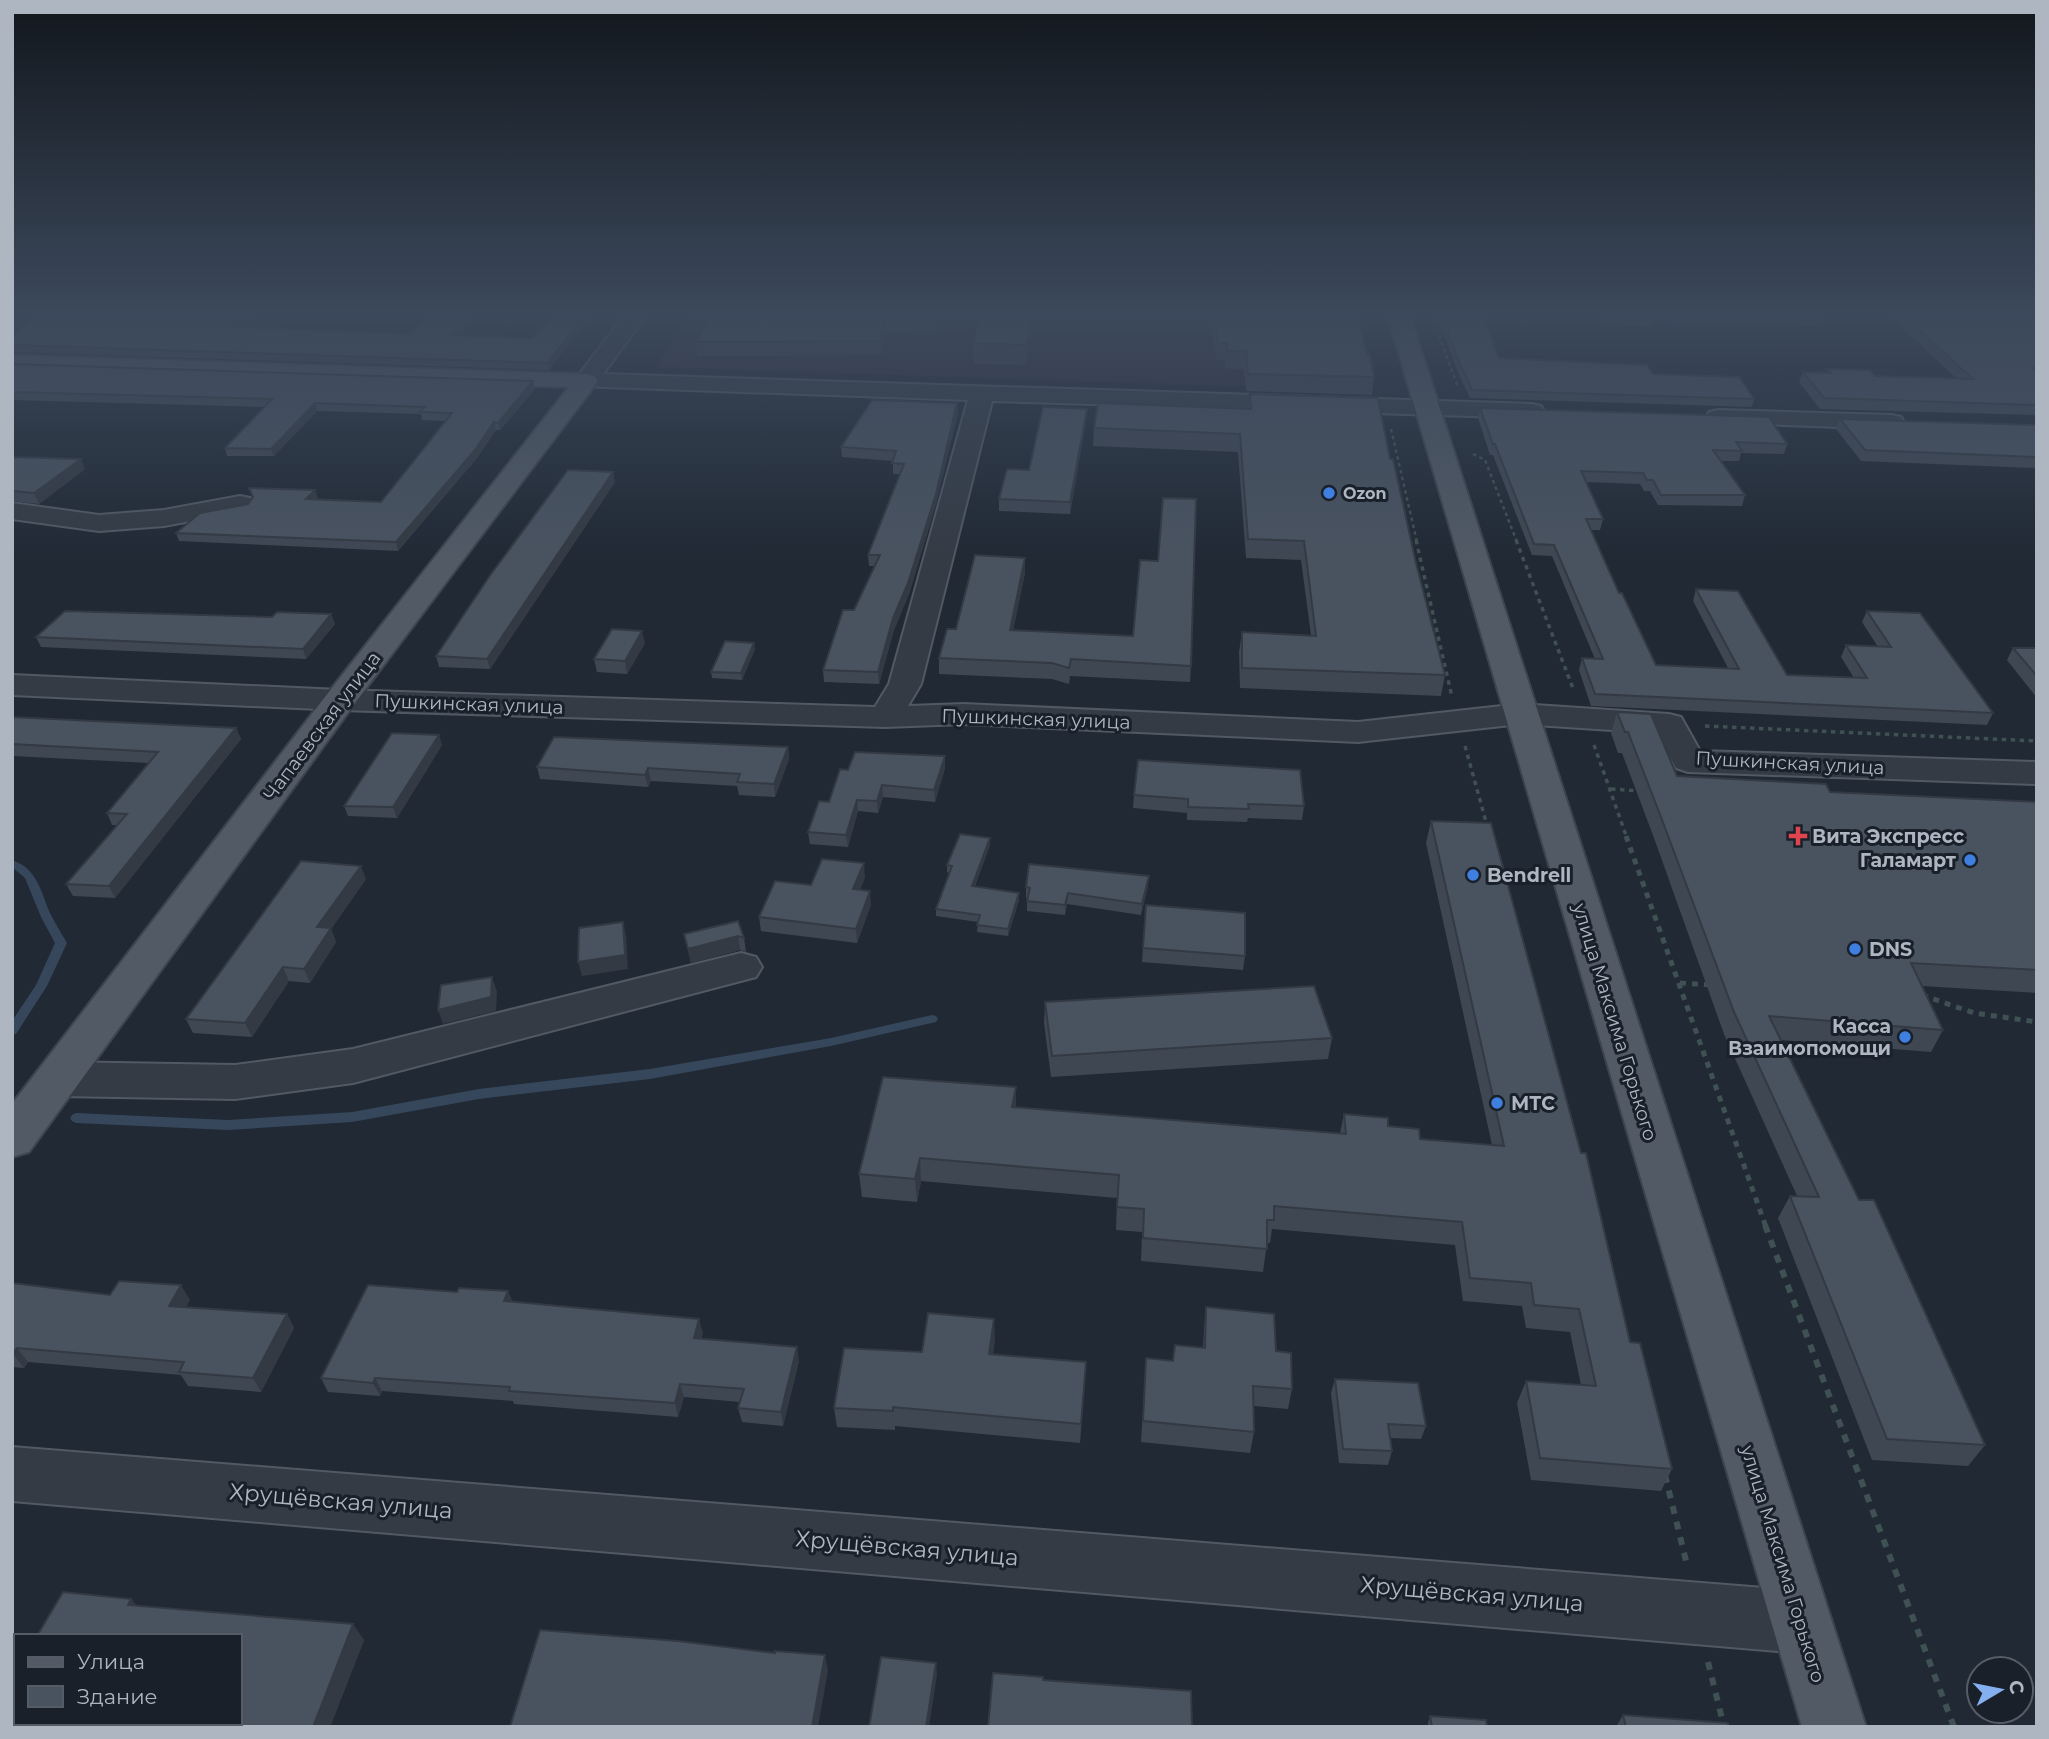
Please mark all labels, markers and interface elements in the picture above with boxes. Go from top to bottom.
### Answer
place label: Ozon [1343,484,1387,503]
marker: Ozon [1321,485,1337,501]
street label: Чапаевская улица [259,647,385,805]
street label: Пушкинская улица [374,689,564,719]
street label: Пушкинская улица [941,704,1131,734]
street label: Пушкинская улица [1695,747,1885,779]
place label: Вита Экспресс [1812,825,1964,848]
marker: Вита Экспресс [1790,828,1806,844]
place label: Галамарт [1860,849,1957,872]
marker: Галамарт [1962,852,1978,868]
place label: Bendrell [1487,864,1571,887]
marker: Bendrell [1465,867,1481,883]
street label: улица Максима Горького [1568,900,1662,1144]
place label: DNS [1869,938,1912,961]
marker: DNS [1847,941,1863,957]
place label: Касса Взаимопомощи [1728,1015,1891,1060]
marker: Касса Взаимопомощи [1897,1029,1913,1045]
place label: МТС [1511,1092,1555,1115]
marker: МТС [1489,1095,1505,1111]
street label: улица Максима Горького [1736,1442,1830,1686]
street label: Хрущёвская улица [228,1477,454,1525]
street label: Хрущёвская улица [794,1524,1020,1572]
street label: Хрущёвская улица [1359,1570,1585,1618]
legend [14,1634,242,1725]
text: Улица [77,1649,145,1674]
north arrow [1965,1655,2035,1725]
text: С [2004,1678,2029,1696]
text: Здание [77,1684,158,1709]

